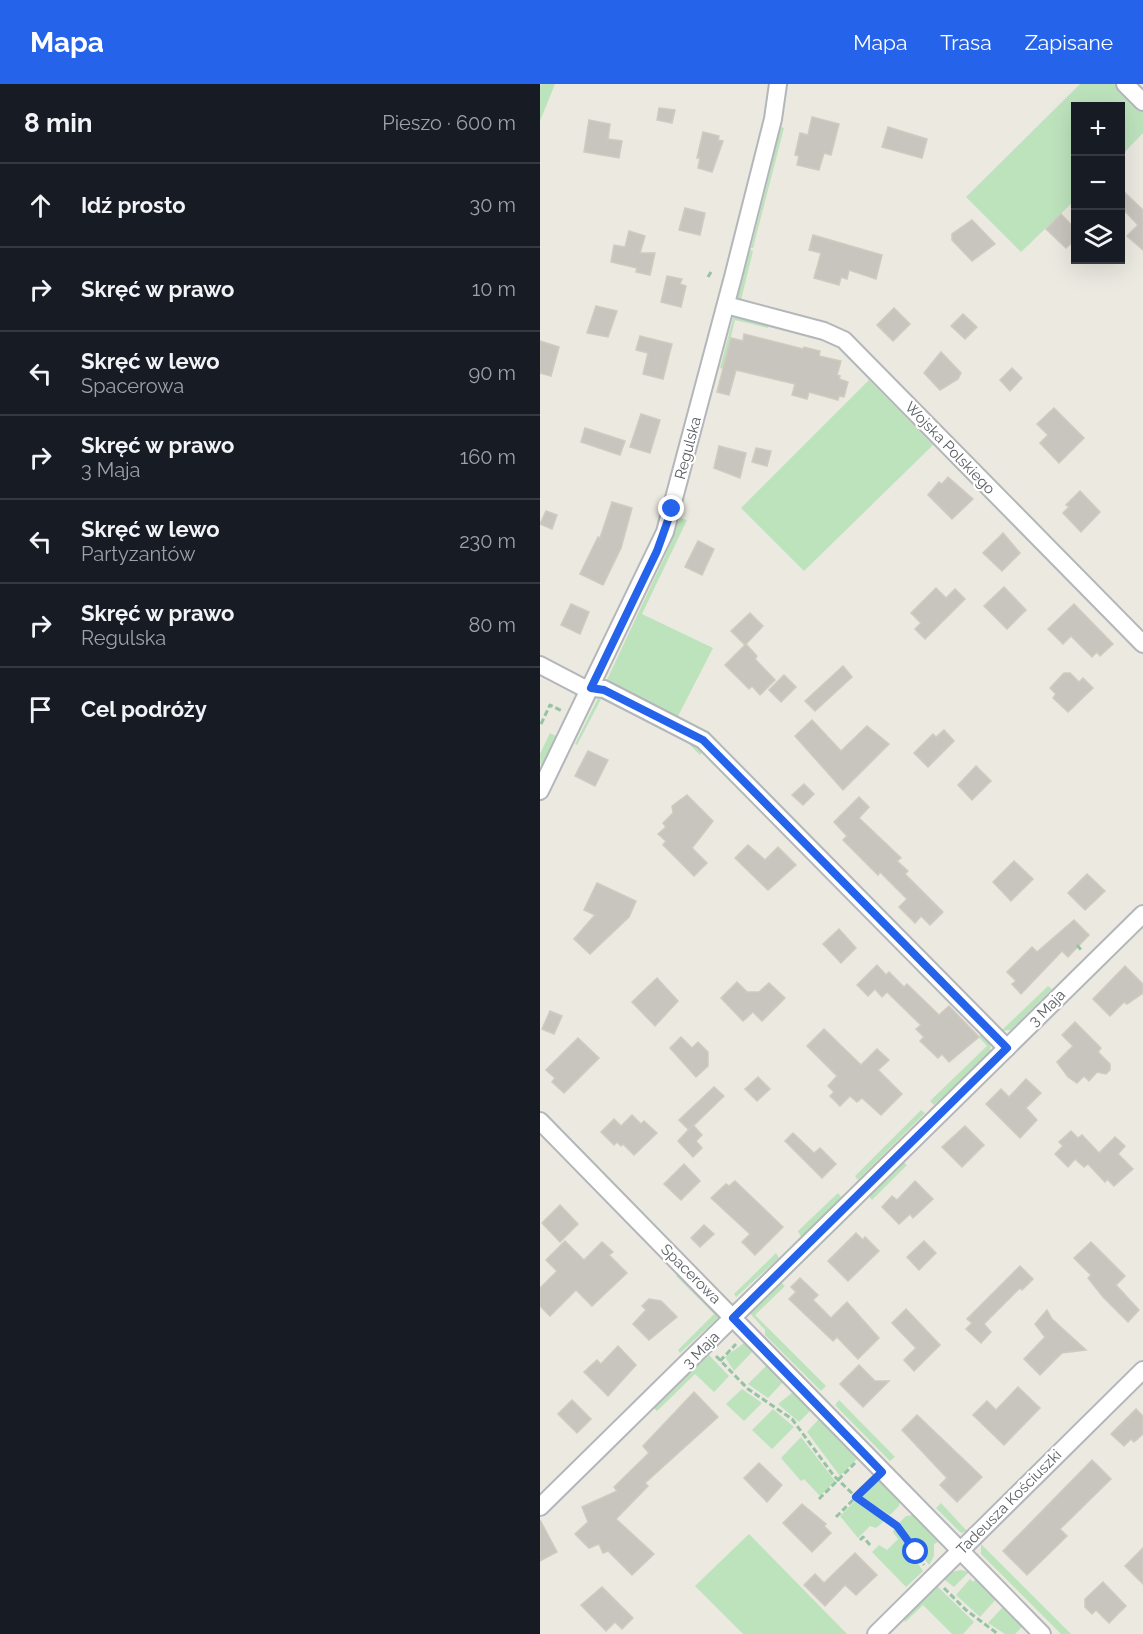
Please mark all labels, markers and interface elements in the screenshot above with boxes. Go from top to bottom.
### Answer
text: Mapa [30,26,104,59]
text: Mapa [853,30,907,55]
text: Trasa [940,30,992,55]
text: Zapisane [1025,30,1113,55]
map controls [1071,102,1125,264]
button: + [1071,102,1125,156]
text: 8 min [24,108,92,138]
text: Pieszo · 600 m [382,111,516,135]
button: − [1071,156,1125,210]
icon: ahead [24,189,57,222]
text: Idź prosto [81,192,186,218]
text: 30 m [470,193,516,217]
button: layers [1071,210,1125,264]
icon: right [24,273,57,306]
text: Skręć w prawo [81,276,234,302]
text: 10 m [472,277,516,301]
text: Skręć w lewo [81,348,220,374]
icon: left [24,357,57,390]
text: 90 m [469,361,516,385]
text: Spacerowa [81,374,184,398]
street label: Wojska Polskiego [901,398,999,498]
street label: Regulska [671,415,705,481]
text: Skręć w prawo [81,432,234,458]
icon: right [24,441,57,474]
text: 160 m [460,445,516,469]
text: 3 Maja [81,458,141,482]
route end [658,495,684,521]
text: Skręć w lewo [81,516,220,542]
icon: left [24,525,57,558]
text: 230 m [459,529,516,553]
text: Partyzantów [81,542,195,566]
text: Skręć w prawo [81,600,234,626]
icon: right [24,609,57,642]
text: 80 m [468,613,516,637]
text: Regulska [81,626,166,650]
icon: arrive [24,693,57,726]
text: Cel podróży [81,696,207,722]
street label: 3 Maja [1025,986,1069,1030]
street label: Spacerowa [657,1240,725,1308]
street label: 3 Maja [679,1328,723,1372]
street label: Tadeusza Kościuszki [953,1446,1065,1558]
route start [902,1538,928,1564]

